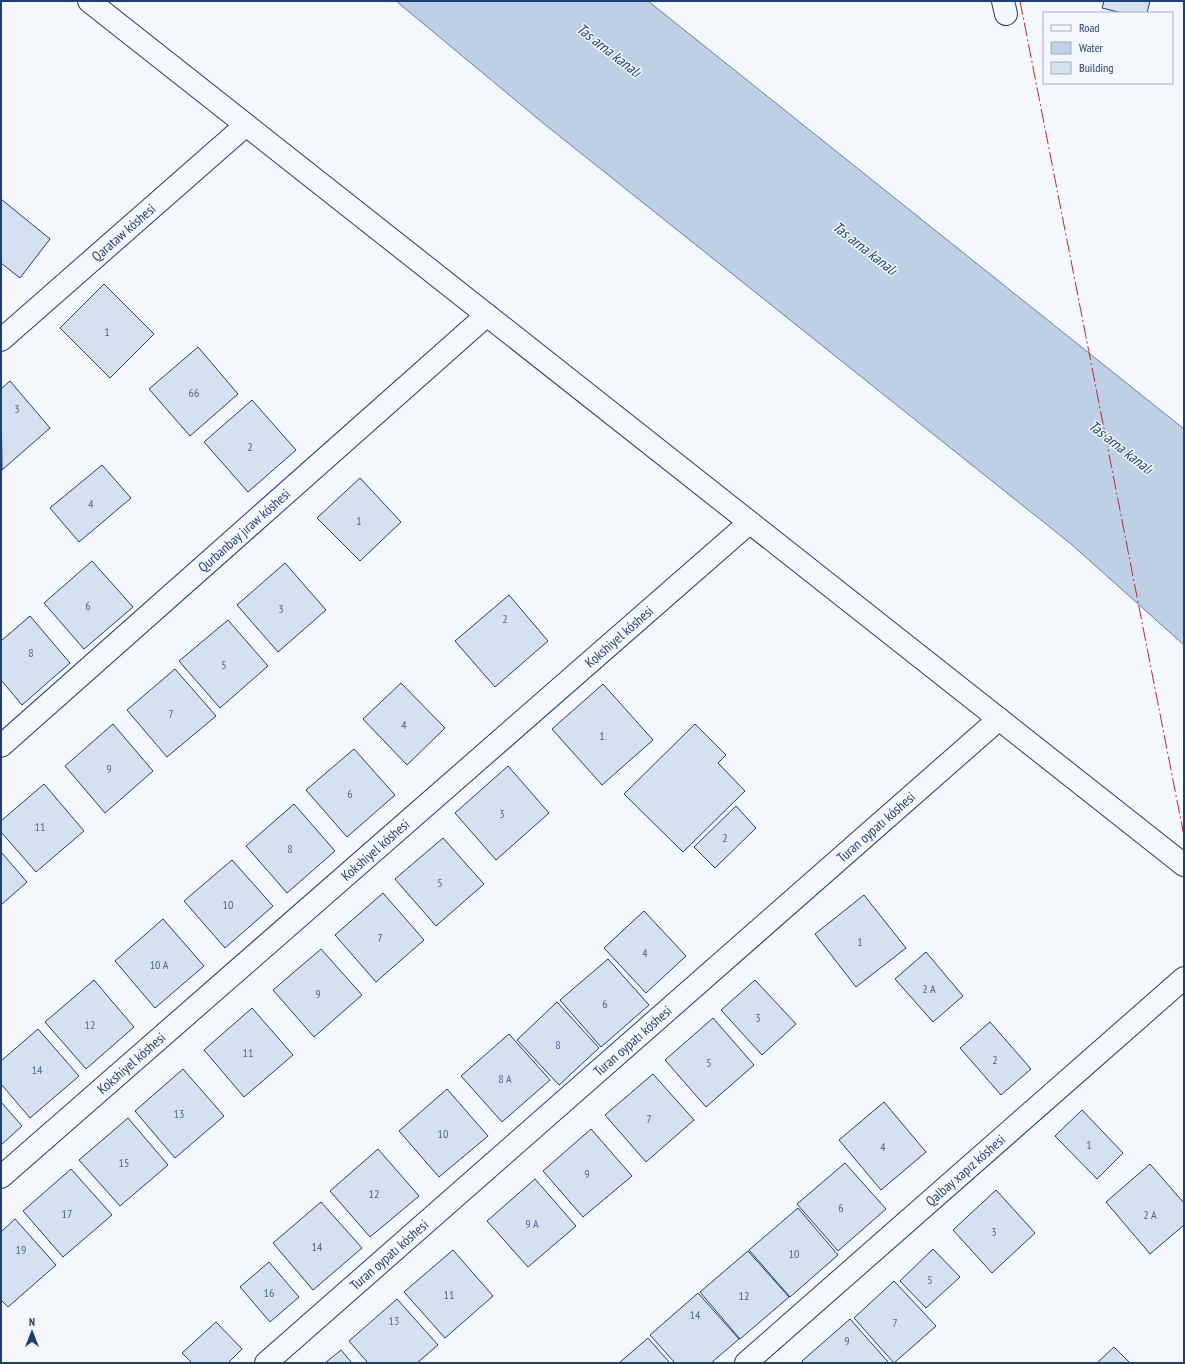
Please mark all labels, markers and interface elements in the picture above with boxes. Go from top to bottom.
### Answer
legend [1043,12,1173,84]
water label: Tas arna kanalı [573,19,646,82]
text: Road [1079,20,1099,35]
text: Water [1079,40,1104,55]
text: Building [1079,60,1114,75]
street label: Qarataw kóshesi [88,200,159,265]
water label: Tas arna kanalı [829,217,902,280]
house number: 1 [104,324,110,339]
house number: 66 [189,385,199,400]
house number: 3 [14,401,20,416]
water label: Tas arna kanalı [1085,416,1158,479]
house number: 2 [247,439,253,454]
street label: Qurbanbay jıraw kóshesi [194,485,294,576]
house number: 4 [88,496,94,511]
house number: 1 [356,513,362,528]
house number: 6 [85,598,91,613]
house number: 3 [278,601,284,616]
street label: Kokshiyel kóshesi [581,602,657,671]
house number: 2 [502,611,508,626]
house number: 8 [28,645,34,660]
house number: 5 [221,657,227,672]
house number: 7 [168,706,174,721]
house number: 4 [401,717,407,732]
house number: 1 [599,728,605,743]
house number: 9 [106,761,112,776]
house number: 6 [347,786,353,801]
street label: Turan oypatı kóshesi [833,788,919,866]
house number: 3 [499,806,505,821]
street label: Kokshiyel kóshesi [337,815,413,885]
house number: 11 [35,819,45,834]
house number: 2 [722,830,728,845]
house number: 8 [287,841,293,856]
house number: 5 [437,875,443,890]
house number: 10 [223,897,233,912]
house number: 7 [377,930,383,945]
house number: 1 [857,934,863,949]
house number: 4 [642,945,648,960]
house number: 10 А [150,957,169,972]
house number: 2 А [922,981,936,996]
house number: 9 [315,986,321,1001]
house number: 6 [602,996,608,1011]
street label: Turan oypatı kóshesi [590,1002,675,1080]
house number: 3 [755,1010,761,1025]
house number: 12 [85,1017,95,1032]
street label: Kokshiyel kóshesi [93,1028,169,1098]
house number: 8 [555,1037,561,1052]
house number: 11 [243,1045,253,1060]
house number: 2 [992,1052,998,1067]
house number: 5 [706,1055,712,1070]
house number: 14 [32,1062,43,1077]
house number: 8 А [498,1071,512,1086]
house number: 13 [174,1106,184,1121]
house number: 7 [646,1111,652,1126]
house number: 10 [438,1126,448,1141]
street label: Qalbay xapız kóshesi [922,1130,1009,1210]
house number: 1 [1086,1137,1092,1152]
house number: 4 [880,1139,886,1154]
house number: 15 [119,1155,129,1170]
house number: 9 [584,1166,590,1181]
house number: 12 [369,1186,379,1201]
house number: 6 [838,1200,844,1215]
house number: 17 [62,1206,72,1221]
house number: 2 А [1143,1207,1157,1222]
street label: Turan oypatı kóshesi [346,1216,432,1294]
house number: 9 А [525,1216,539,1231]
house number: 3 [991,1224,997,1239]
house number: 14 [312,1239,323,1254]
house number: 19 [16,1242,26,1257]
house number: 10 [789,1246,799,1261]
house number: 5 [927,1272,933,1287]
house number: 16 [264,1285,274,1300]
house number: 11 [444,1287,454,1302]
house number: 12 [739,1288,749,1303]
house number: 14 [690,1307,701,1322]
north arrow [12,1312,52,1352]
house number: 13 [389,1313,399,1328]
text: N [29,1315,35,1329]
house number: 7 [892,1315,898,1330]
house number: 9 [844,1333,850,1348]

